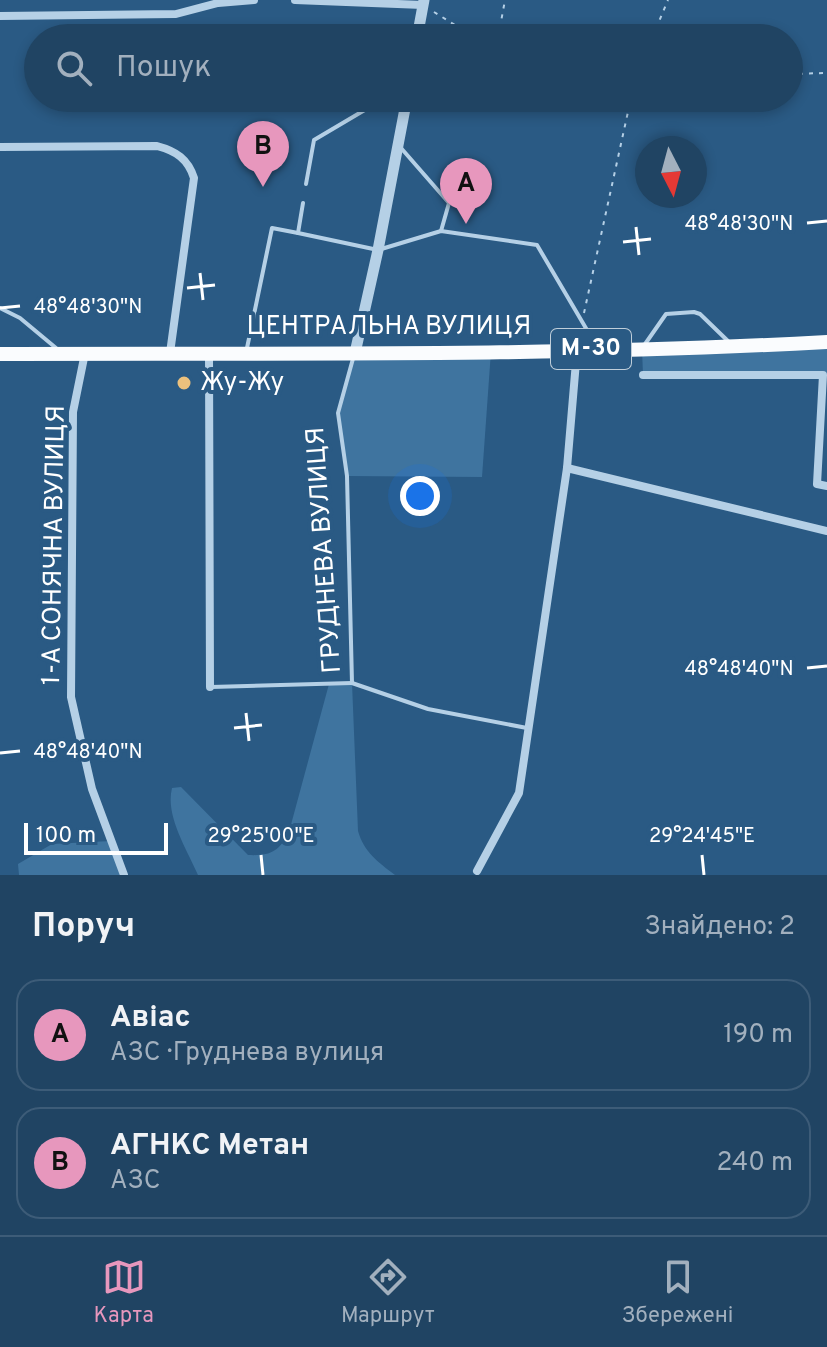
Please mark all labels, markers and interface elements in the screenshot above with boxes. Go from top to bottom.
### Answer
search box [24,24,803,112]
icon: search [52,46,96,90]
text: Пошук [116,50,211,87]
pin: B [237,121,289,187]
north arrow [635,136,707,208]
pin: A [440,158,492,224]
text: 48°48'30"N [685,212,793,238]
text: 48°48'30"N [34,295,142,321]
street label: ЦЕНТРАЛЬНА ВУЛИЦЯ [247,311,531,344]
road number: М-30 [551,329,631,369]
place label: Жу-Жу [200,367,284,400]
marker: Жу-Жу [175,374,193,392]
street label: 1-А СОНЯЧНА ВУЛИЦЯ [36,405,74,685]
street label: ГРУДНЕВА ВУЛИЦЯ [300,426,350,674]
your location [400,476,440,516]
text: 48°48'40"N [684,657,794,683]
text: 48°48'40"N [33,740,143,766]
scale bar [24,819,168,855]
text: 100 m [36,823,96,850]
text: 29°25'00"E [208,824,314,850]
text: 29°24'45"E [649,824,755,850]
text: Поруч [32,906,135,949]
text: Знайдено: 2 [645,911,795,944]
text: Авіас [110,1000,191,1037]
text: A [51,1019,69,1052]
text: 190 m [723,1019,793,1052]
text: АЗС · Груднева вулиця [110,1037,384,1070]
text: АГНКС Метан [110,1128,309,1165]
text: B [51,1147,69,1180]
text: 240 m [716,1147,793,1180]
text: АЗС [110,1165,161,1198]
tab: Карта [94,1255,154,1330]
tab: Маршрут [341,1255,435,1330]
tab: Збережені [622,1255,733,1330]

